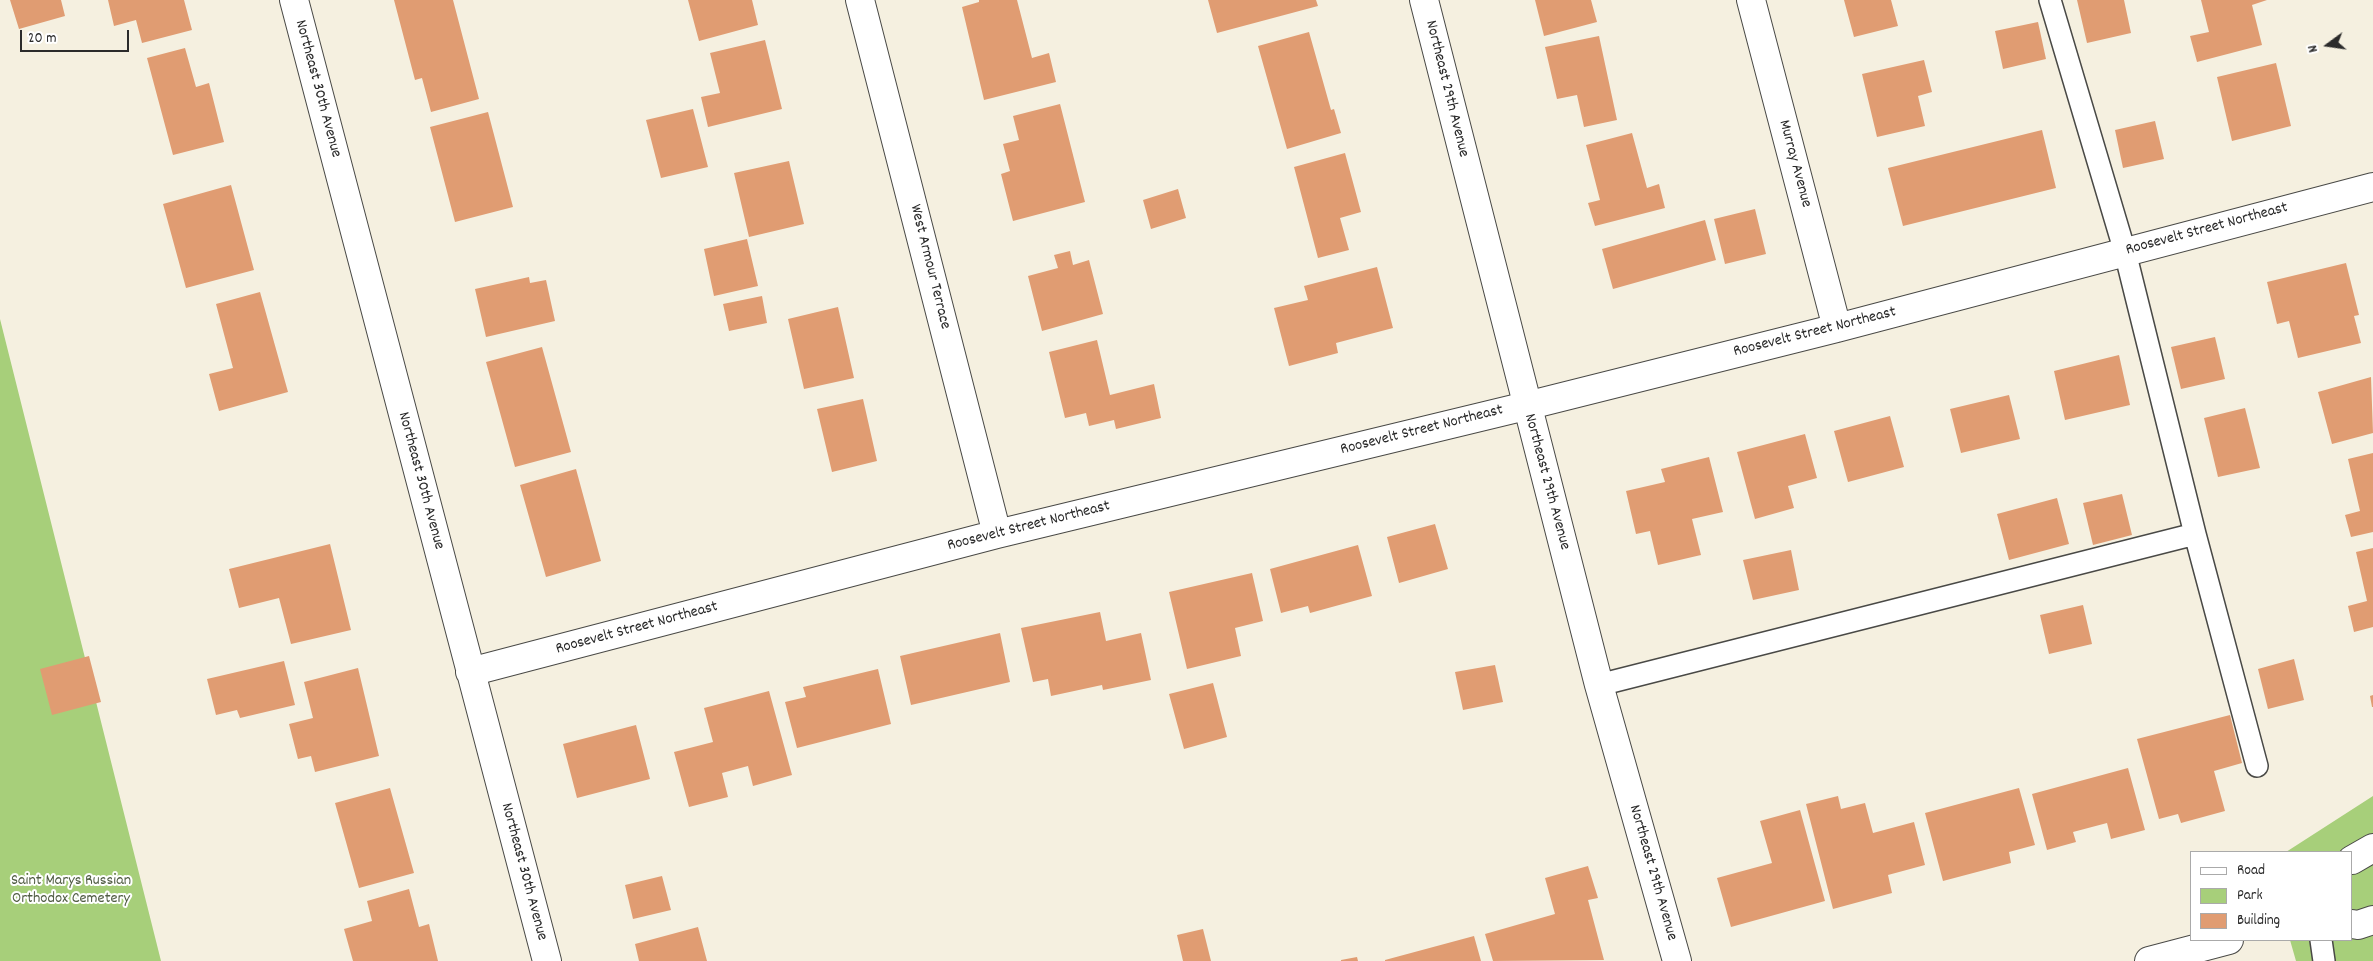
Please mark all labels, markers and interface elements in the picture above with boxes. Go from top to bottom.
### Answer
street label: Northeast 30th Avenue [289,18,345,160]
street label: Northeast 29th Avenue [1420,19,1472,159]
scale bar [22,20,131,52]
north arrow [2303,20,2353,70]
text: 20 m [28,28,56,50]
text: N [2303,43,2324,54]
street label: Murray Avenue [1773,118,1815,210]
street label: Roosevelt Street Northeast [2124,199,2290,261]
street label: West Armour Terrace [904,203,954,331]
street label: Roosevelt Street Northeast [1732,304,1898,362]
street label: Roosevelt Street Northeast [1339,402,1505,460]
street label: Northeast 30th Avenue [392,410,448,552]
street label: Northeast 29th Avenue [1519,412,1573,552]
street label: Roosevelt Street Northeast [946,498,1112,556]
street label: Roosevelt Street Northeast [554,598,720,660]
street label: Northeast 30th Avenue [495,801,551,943]
street label: Northeast 29th Avenue [1623,803,1681,943]
legend [2190,851,2353,941]
text: Road [2237,860,2265,882]
park label: Saint Marys Russian Orthodox Cemetery [11,872,131,910]
text: Park [2237,885,2263,907]
text: Building [2237,910,2280,932]

